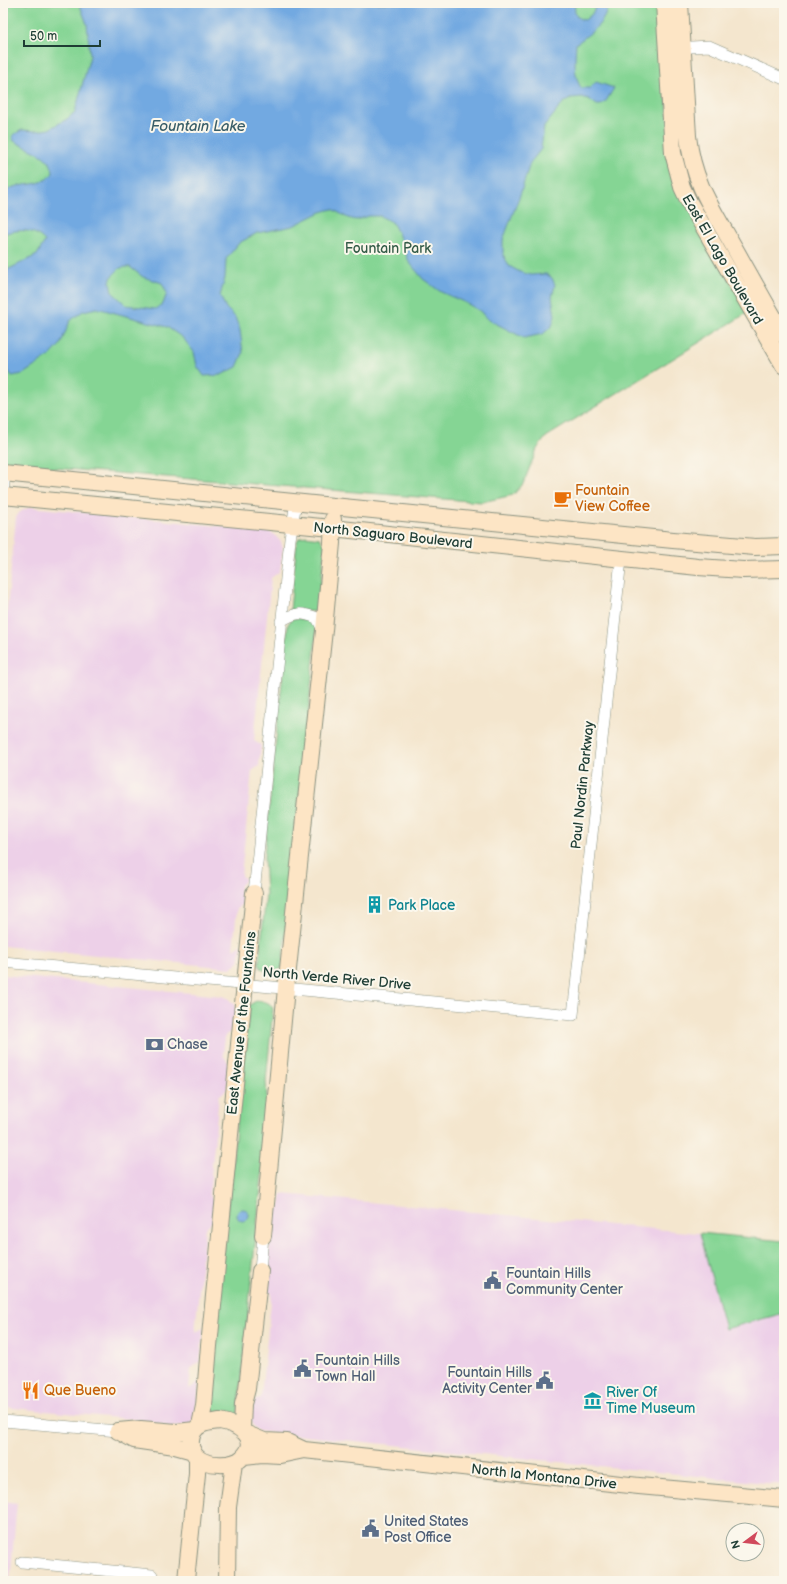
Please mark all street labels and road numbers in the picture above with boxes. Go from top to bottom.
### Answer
street label: East El Lago Boulevard [678,191,767,327]
street label: North Saguaro Boulevard [313,519,473,552]
street label: Paul Nordin Parkway [567,719,598,850]
street label: East Avenue of the Fountains [223,930,260,1116]
street label: North Verde River Drive [262,964,412,993]
street label: North la Montana Drive [470,1460,618,1493]

